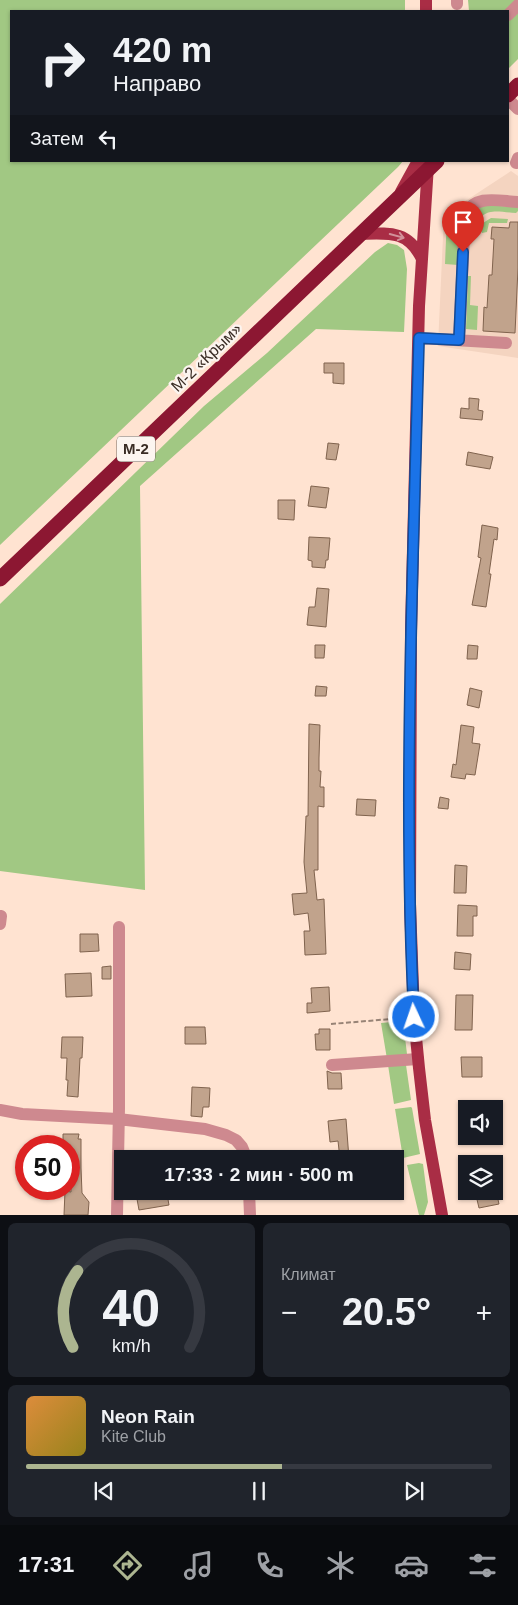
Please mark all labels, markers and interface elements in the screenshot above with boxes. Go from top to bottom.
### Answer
icon: right [30,30,95,95]
text: 420 m [113,30,212,69]
text: Направо [113,71,201,96]
icon: left [94,125,122,153]
text: Затем [30,128,84,149]
pin [442,201,484,252]
icon: arrive [449,208,477,236]
one-way arrow [388,232,404,241]
street label: М-2 «Крым» [168,320,245,395]
road number: М-2 [117,436,155,462]
position arrow [387,990,439,1042]
map controls [458,1100,503,1200]
button: sound [458,1100,503,1145]
speed limit sign: 50 [15,1135,80,1200]
button: layers [458,1155,503,1200]
text: 17:33 · 2 мин · 500 m [164,1164,354,1185]
text: Климат [281,1266,335,1283]
text: 40 [103,1279,160,1337]
text: 20.5° [342,1291,431,1333]
text: − [281,1297,297,1328]
text: + [476,1297,492,1328]
text: km/h [112,1336,151,1356]
text: Neon Rain [101,1406,195,1427]
text: Kite Club [101,1428,166,1445]
icon: previous [90,1477,118,1505]
icon: pause [245,1477,273,1505]
icon: next [400,1477,428,1505]
icon: directions [110,1548,145,1583]
icon: music [181,1548,216,1583]
icon: phone [252,1548,287,1583]
icon: climate [323,1548,358,1583]
icon: car [394,1548,429,1583]
icon: filters [465,1548,500,1583]
text: 17:31 [18,1552,74,1577]

